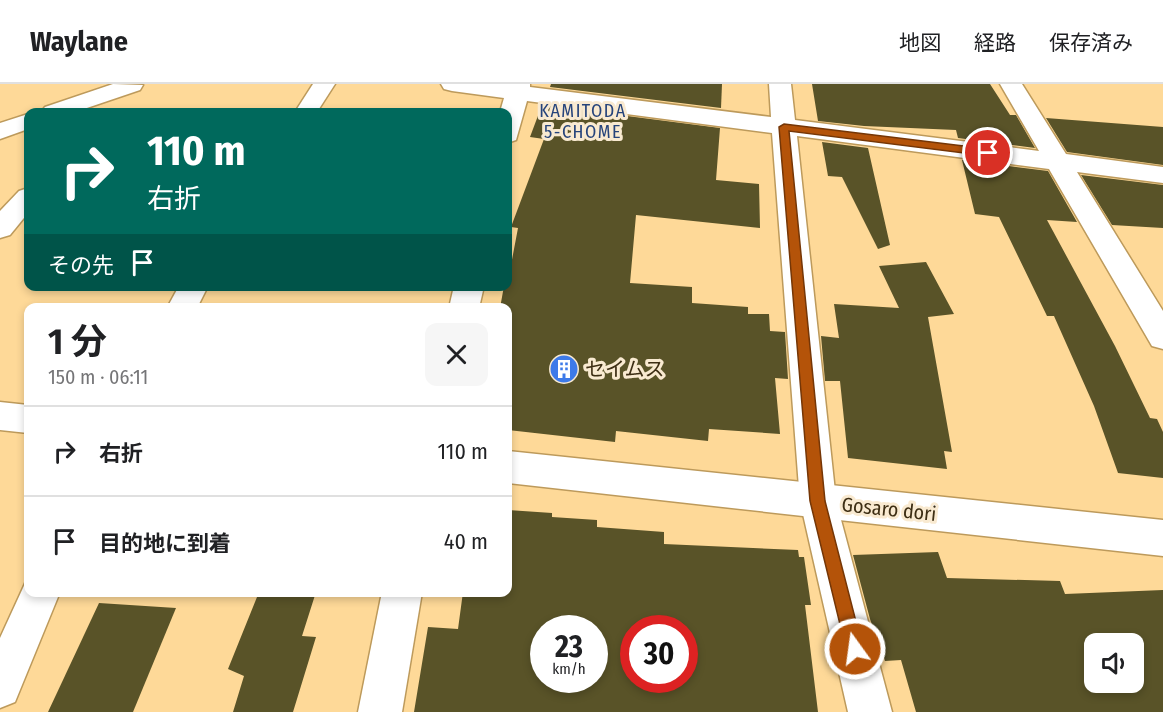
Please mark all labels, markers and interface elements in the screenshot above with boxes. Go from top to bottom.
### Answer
text: Waylane [30,25,128,58]
text: 地図 [899,30,941,56]
text: 経路 [974,30,1016,56]
text: 保存済み [1049,30,1133,56]
district label: KAMITODA 5-CHOME [539,100,627,143]
text: 110 m [147,126,246,176]
pin [962,127,1013,178]
icon: right [48,132,126,210]
icon: arrive [971,136,1004,169]
text: 右折 [147,183,201,215]
icon: arrive [126,246,159,279]
text: その先 [48,252,114,279]
text: 1 分 [48,320,107,364]
button: close [425,323,488,386]
building icon: セイムス [548,353,580,385]
place label: セイムス [585,357,665,381]
text: 150 m · 06:11 [48,365,148,389]
icon: right [48,435,81,468]
text: 110 m [438,438,488,465]
text: 右折 [99,440,143,467]
street label: Gosaro dori [840,492,938,526]
icon: arrive [48,525,81,558]
text: 40 m [444,528,488,555]
text: 目的地に到着 [99,530,231,557]
speed limit sign: 30 [620,615,698,693]
position arrow [823,617,887,681]
text: 23 [555,629,583,665]
map controls [1084,633,1144,693]
button: sound [1084,633,1144,693]
text: km/h [552,660,586,678]

